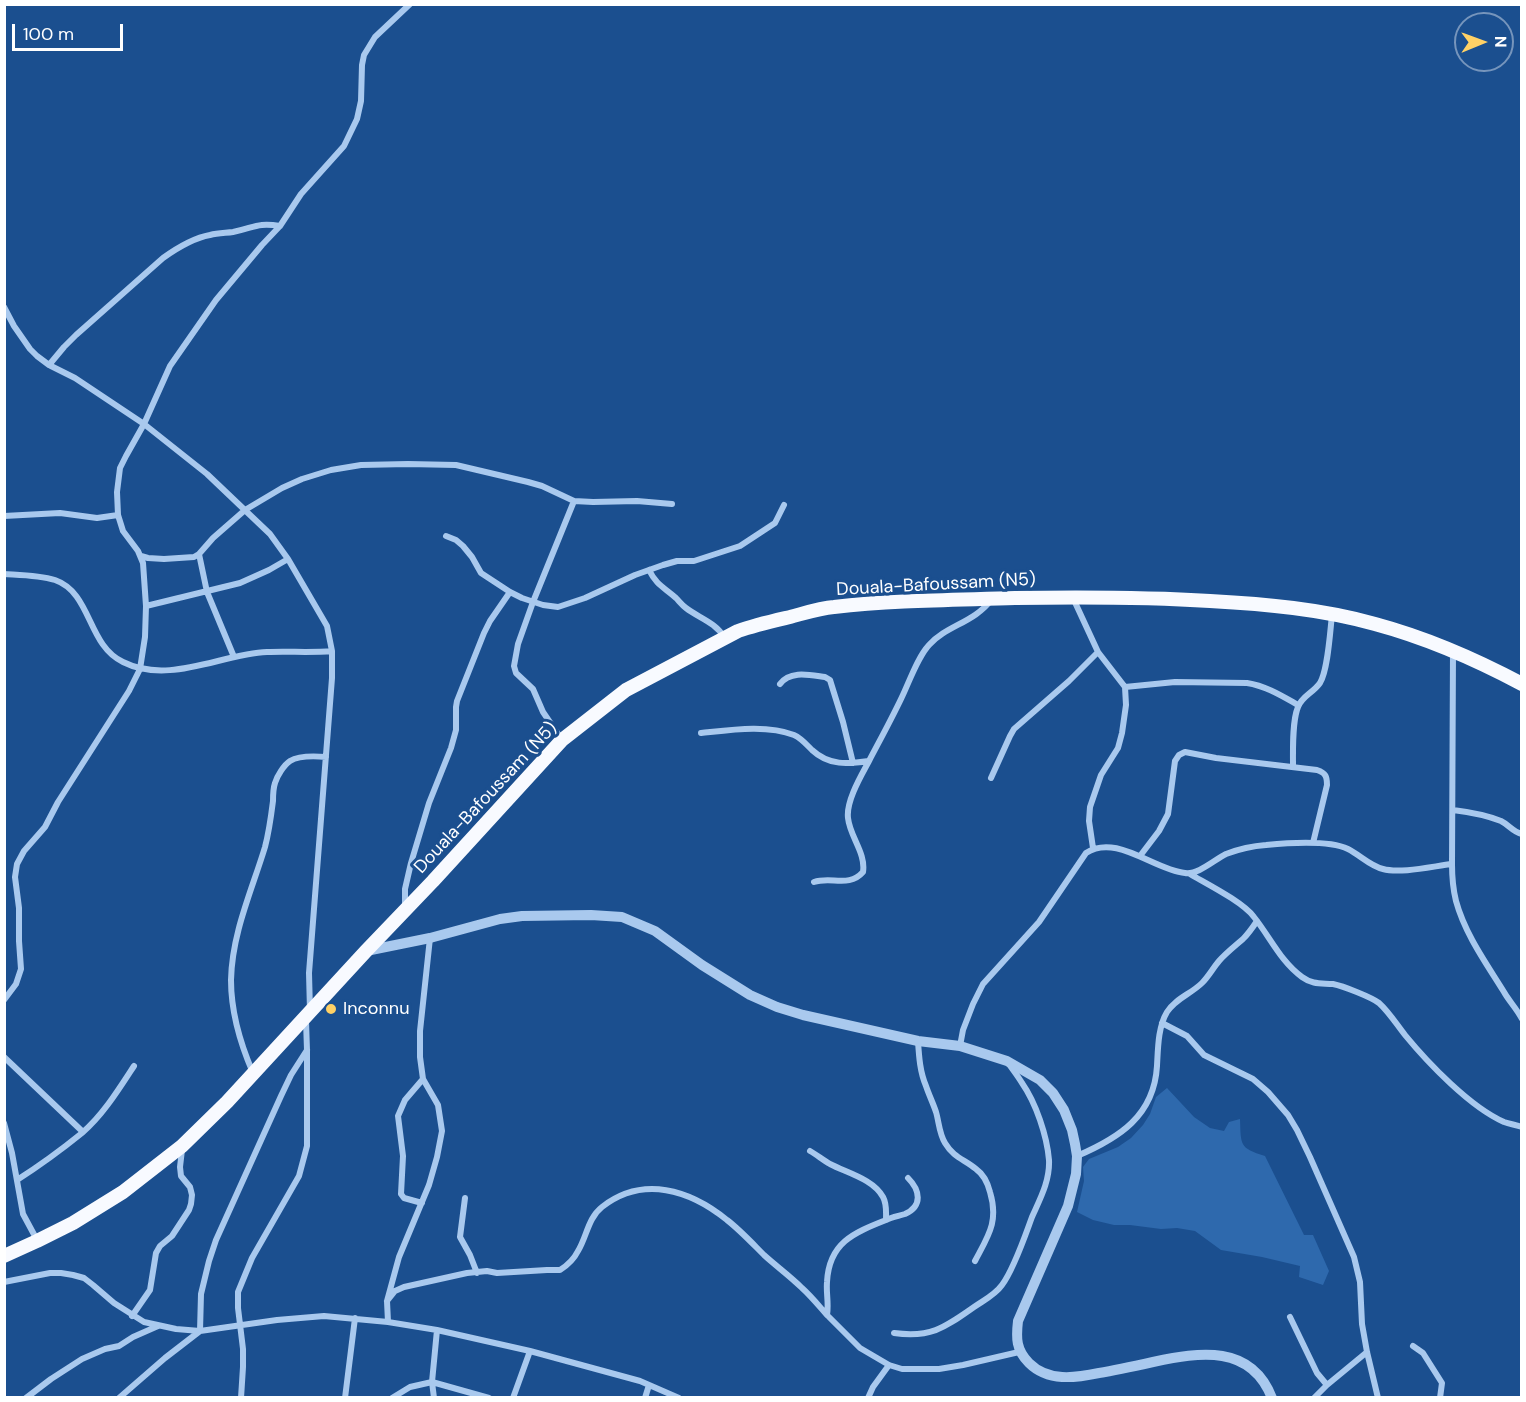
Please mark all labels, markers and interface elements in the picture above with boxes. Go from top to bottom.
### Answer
scale bar [15,12,126,50]
north arrow [1454,12,1514,72]
text: 100 m [23,22,74,46]
text: N [1490,36,1511,48]
street label: Douala-Bafoussam (N5) [836,569,1036,601]
street label: Douala-Bafoussam (N5) [410,718,562,878]
place label: Inconnu [343,998,409,1020]
marker: Inconnu [324,1002,338,1016]

